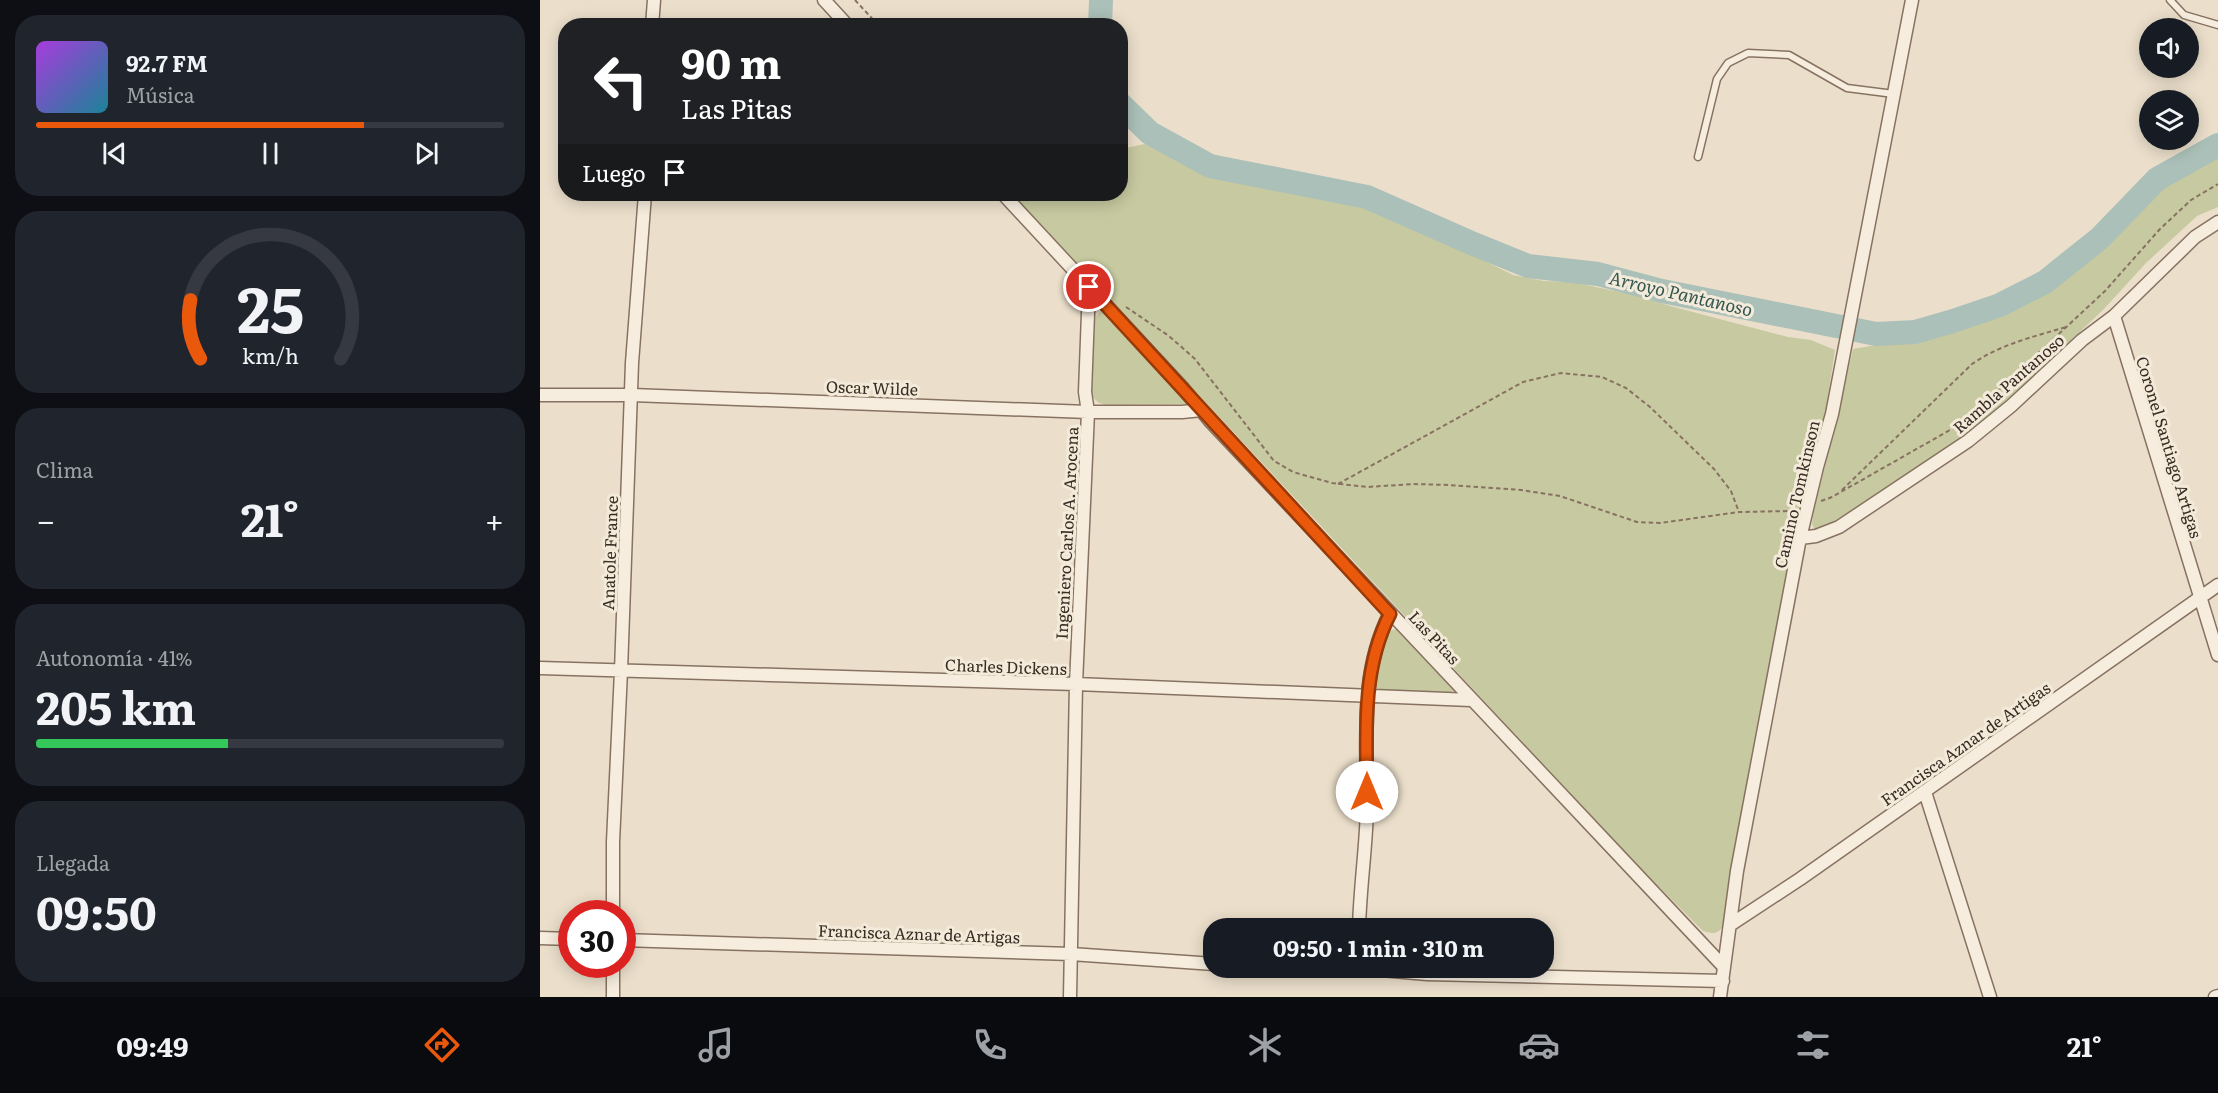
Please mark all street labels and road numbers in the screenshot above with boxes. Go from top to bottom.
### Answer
street label: Rambla Pantanoso [1947,328,2069,438]
street label: Coronel Santiago Artigas [2131,353,2209,541]
street label: Oscar Wilde [825,373,919,401]
street label: Camino Tomkinson [1767,417,1825,570]
street label: Ingeniero Carlos A. Arocena [1048,426,1084,640]
street label: Anatole France [595,495,623,611]
street label: Las Pitas [1404,605,1466,669]
street label: Charles Dickens [945,652,1067,680]
street label: Francisca Aznar de Artigas [1875,675,2055,811]
street label: Francisca Aznar de Artigas [818,917,1020,949]

